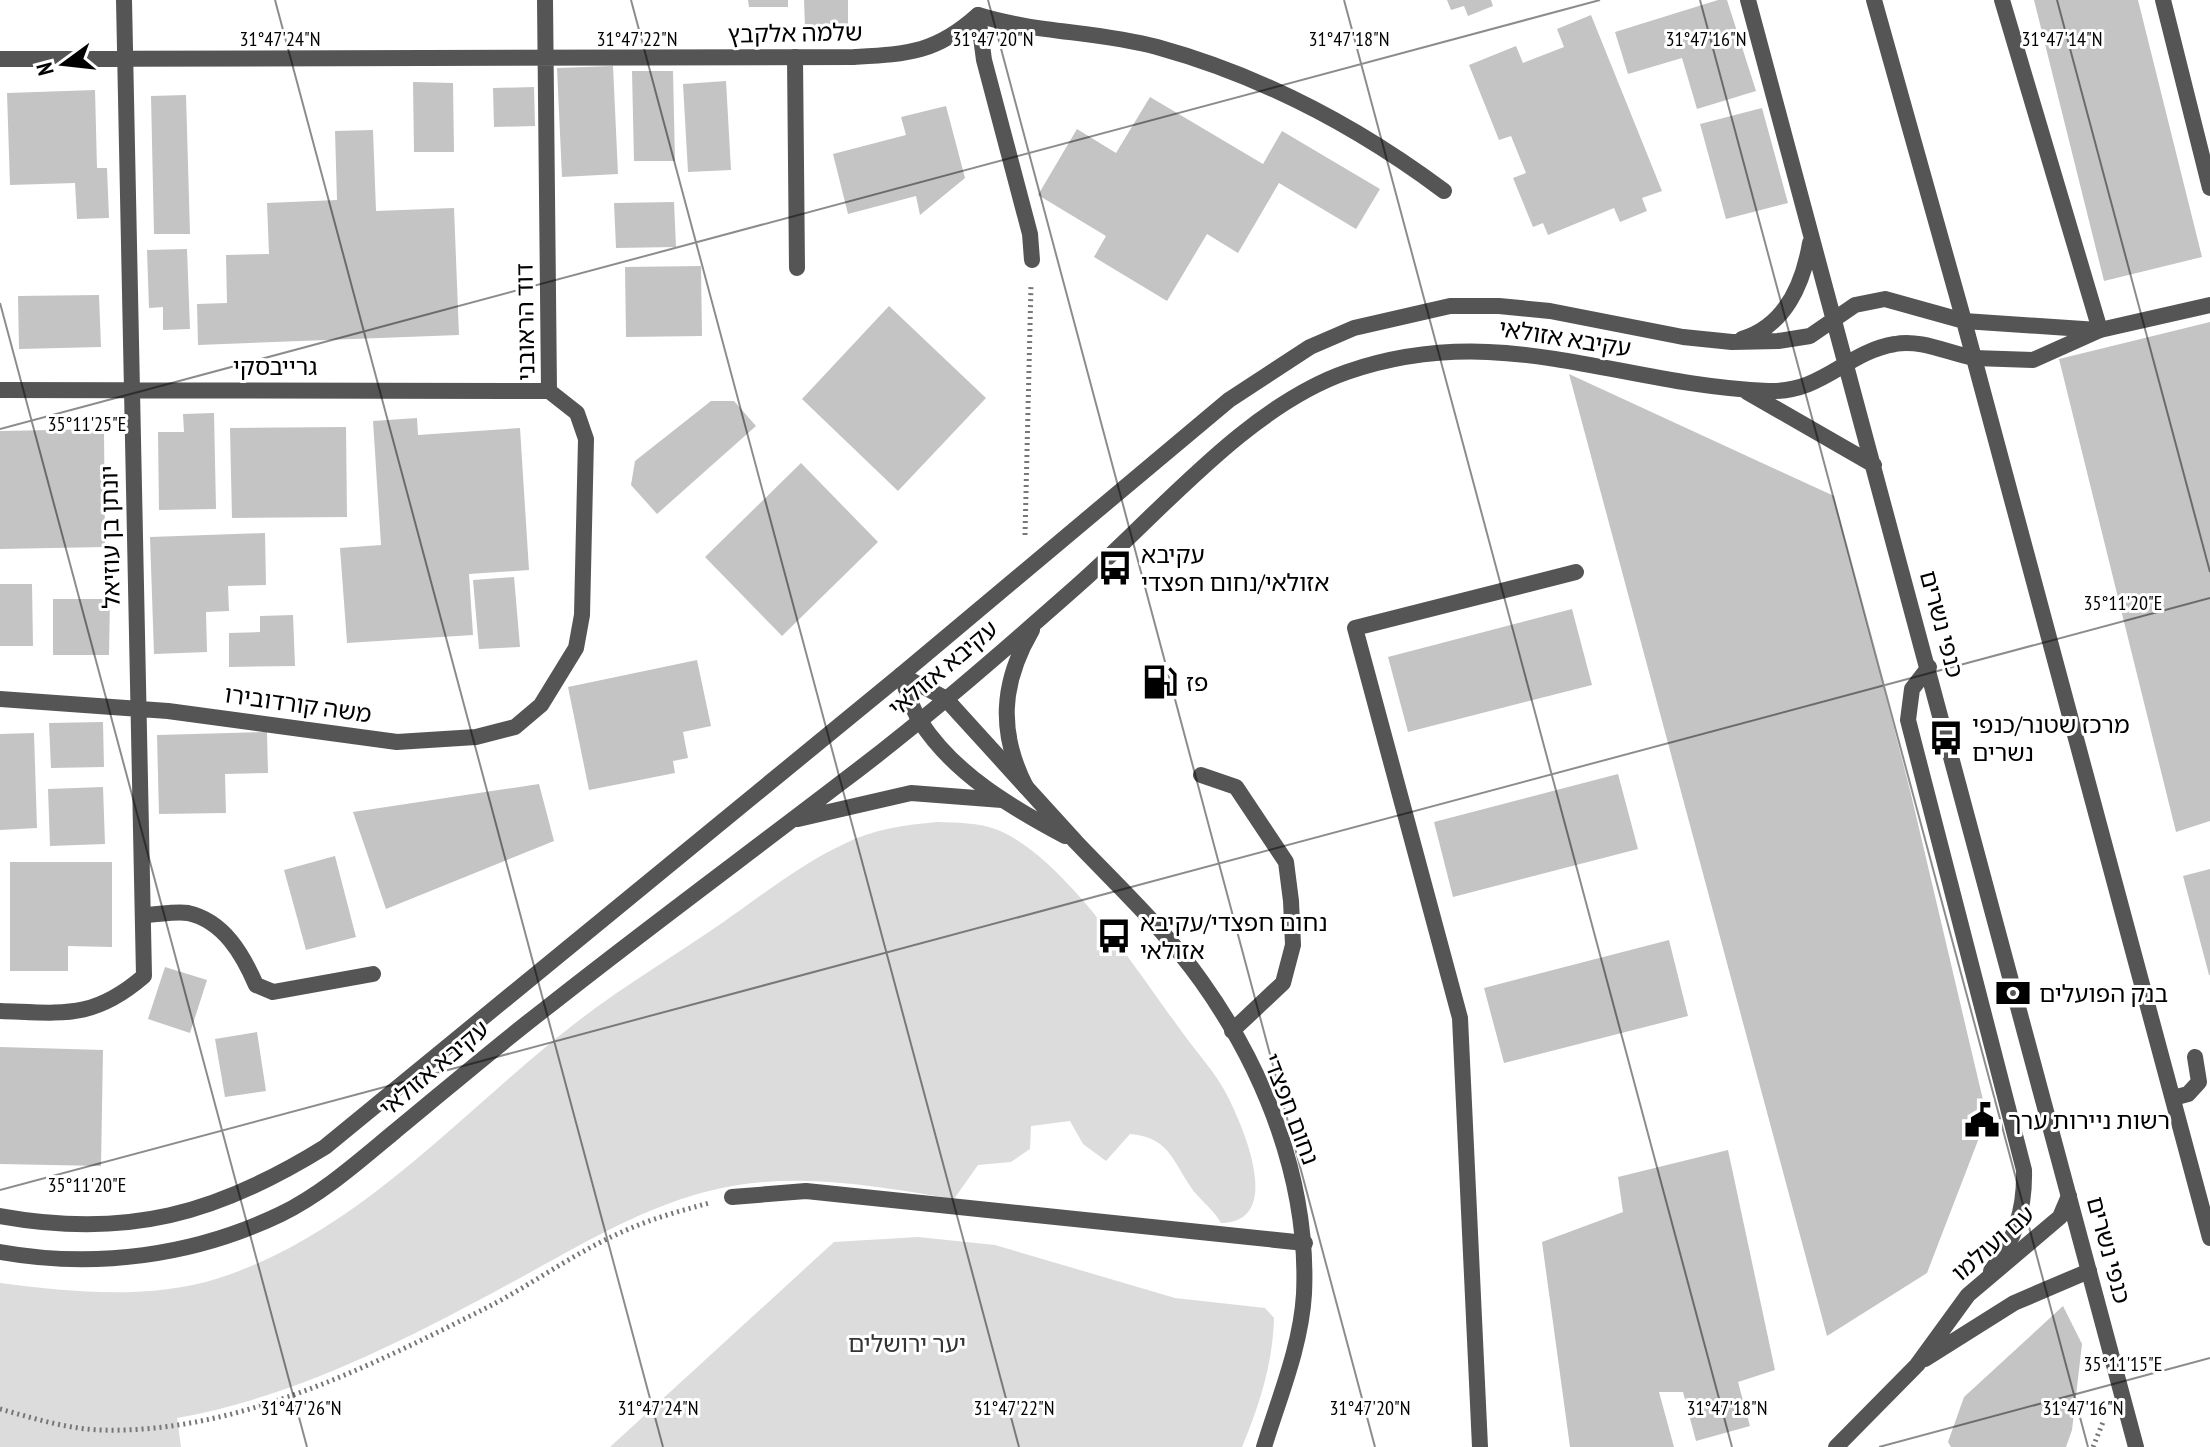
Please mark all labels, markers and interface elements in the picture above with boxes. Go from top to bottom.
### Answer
street label: שלמה אלקבץ [727,16,863,50]
north arrow [24,24,104,104]
text: 31°47'24"N [240,26,320,52]
text: 31°47'22"N [597,26,677,52]
text: 31°47'20"N [953,26,1033,52]
text: 31°47'18"N [1309,26,1389,52]
text: 31°47'16"N [1666,26,1746,52]
text: 31°47'14"N [2022,26,2102,52]
text: N [30,60,60,79]
street label: דוד הראובני [508,263,542,381]
street label: עקיבא אזולאי [1497,312,1633,364]
street label: גרייבסקי [233,351,317,382]
text: 35°11'25"E [48,411,126,437]
street label: יונתן בן עוזיאל [93,465,127,609]
place label: עקיבא אזולאי/נחום חפצדי [1141,539,1329,598]
bus stop icon: עקיבא אזולאי/נחום חפצדי [1096,549,1134,587]
street label: כנפי נשרים [1913,567,1971,681]
text: 35°11'20"E [2084,590,2162,616]
street label: עקיבא אזולאי [882,613,1004,723]
fuel station icon: פז [1141,663,1179,701]
place label: פז [1186,667,1208,698]
street label: משה קורדובירו [222,678,374,730]
place label: מרכז שטנר/כנפי נשרים [1972,709,2130,768]
bus stop icon: מרכז שטנר/כנפי נשרים [1927,719,1965,757]
place label: נחום חפצדי/עקיבא אזולאי [1140,907,1328,966]
bus stop icon: נחום חפצדי/עקיבא אזולאי [1095,917,1133,955]
bank icon: בנק הפועלים [1994,974,2032,1012]
place label: בנק הפועלים [2039,978,2168,1009]
street label: עקיבא אזולאי [373,1013,495,1123]
street label: נחום חפצדי [1256,1049,1326,1169]
public building icon: רשות ניירות ערך [1963,1101,2001,1139]
place label: רשות ניירות ערך [2008,1105,2170,1136]
text: 35°11'20"E [48,1172,126,1198]
street label: כנפי נשרים [2080,1193,2138,1307]
street label: עם ועולמו [1945,1198,2041,1288]
park label: יער ירושלים [848,1328,966,1359]
text: 35°11'15"E [2084,1351,2162,1377]
text: 31°47'26"N [261,1395,341,1421]
text: 31°47'24"N [618,1395,698,1421]
text: 31°47'22"N [974,1395,1054,1421]
text: 31°47'20"N [1330,1395,1410,1421]
text: 31°47'18"N [1687,1395,1767,1421]
text: 31°47'16"N [2043,1395,2123,1421]

